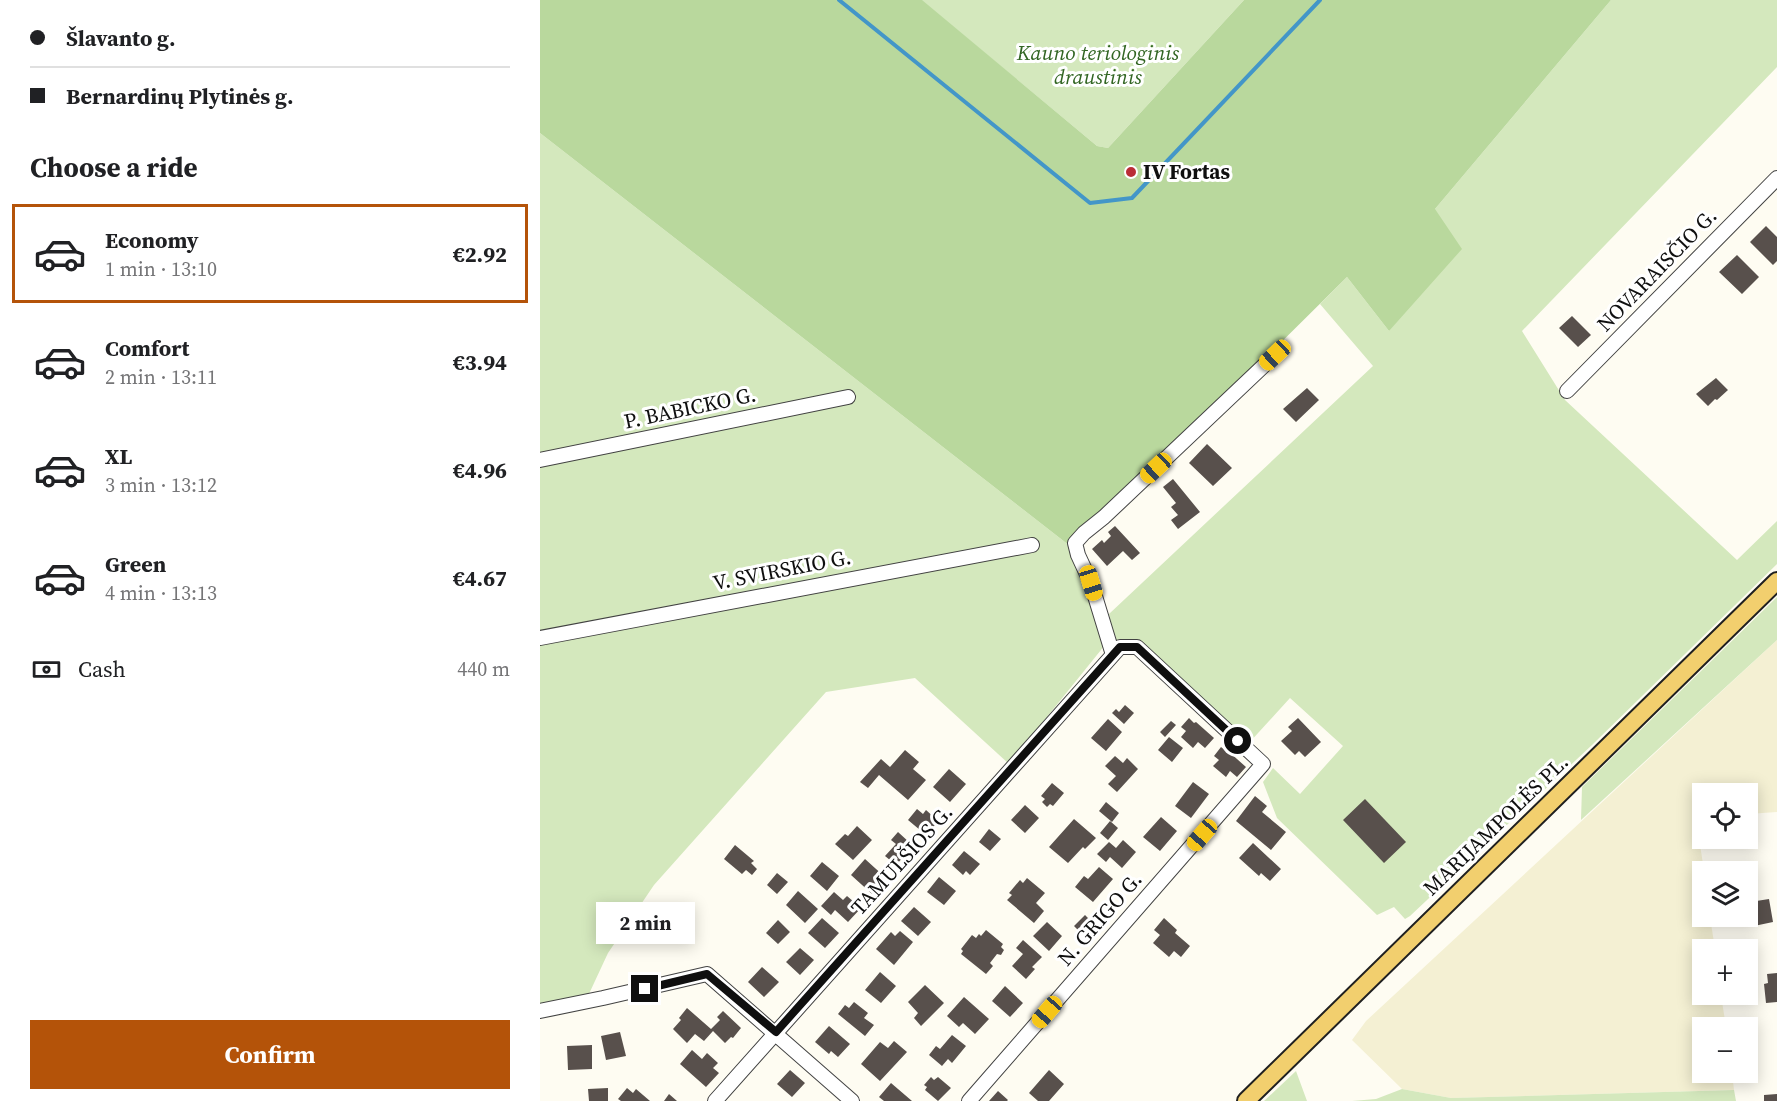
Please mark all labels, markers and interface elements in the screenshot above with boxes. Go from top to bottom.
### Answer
text: Šlavanto g. [66,23,176,53]
park label: Kauno teriologinis draustinis [1016,38,1180,91]
text: Bernardinų Plytinės g. [66,81,294,111]
text: Choose a ride [30,149,198,186]
place label: IV Fortas [1143,157,1230,186]
marker: IV Fortas [1124,165,1138,179]
street label: NOVARAISČIO G. [1590,202,1723,338]
text: Economy [105,225,199,255]
icon: car [33,227,87,281]
text: €2.92 [453,239,507,269]
text: 1 min · 13:10 [105,255,217,283]
text: Comfort [105,333,189,363]
icon: car [33,335,87,389]
car [1256,336,1294,374]
text: €3.94 [453,347,507,377]
text: 2 min · 13:11 [105,363,217,391]
street label: P. BABICKO G. [621,379,759,436]
text: XL [105,441,132,471]
icon: car [33,443,87,497]
car [1137,449,1175,487]
text: €4.96 [453,455,507,485]
text: 3 min · 13:12 [105,471,217,499]
street label: V. SVIRSKIO G. [710,542,853,597]
text: Green [105,549,166,579]
icon: car [33,551,87,605]
text: €4.67 [453,563,507,593]
car [1077,563,1105,603]
text: 4 min · 13:13 [105,579,217,607]
icon: cash [30,653,63,686]
text: Cash [78,654,126,684]
text: 440 m [457,655,510,683]
route start [1224,727,1251,754]
street label: MARIJAMPOLĖS PL. [1417,748,1575,902]
map controls [1692,783,1758,1083]
button: locate [1692,783,1758,849]
street label: TAMULŠIOS G. [844,798,959,921]
car [1183,816,1221,854]
button: layers [1692,861,1758,927]
street label: N. GRIGO G. [1051,865,1149,972]
callout: 2 min [596,902,694,944]
text: 2 min [620,909,671,937]
button: + [1692,939,1758,1005]
route end [631,975,658,1002]
car [1028,993,1066,1031]
button: − [1692,1017,1758,1083]
button: Confirm [30,1020,510,1089]

